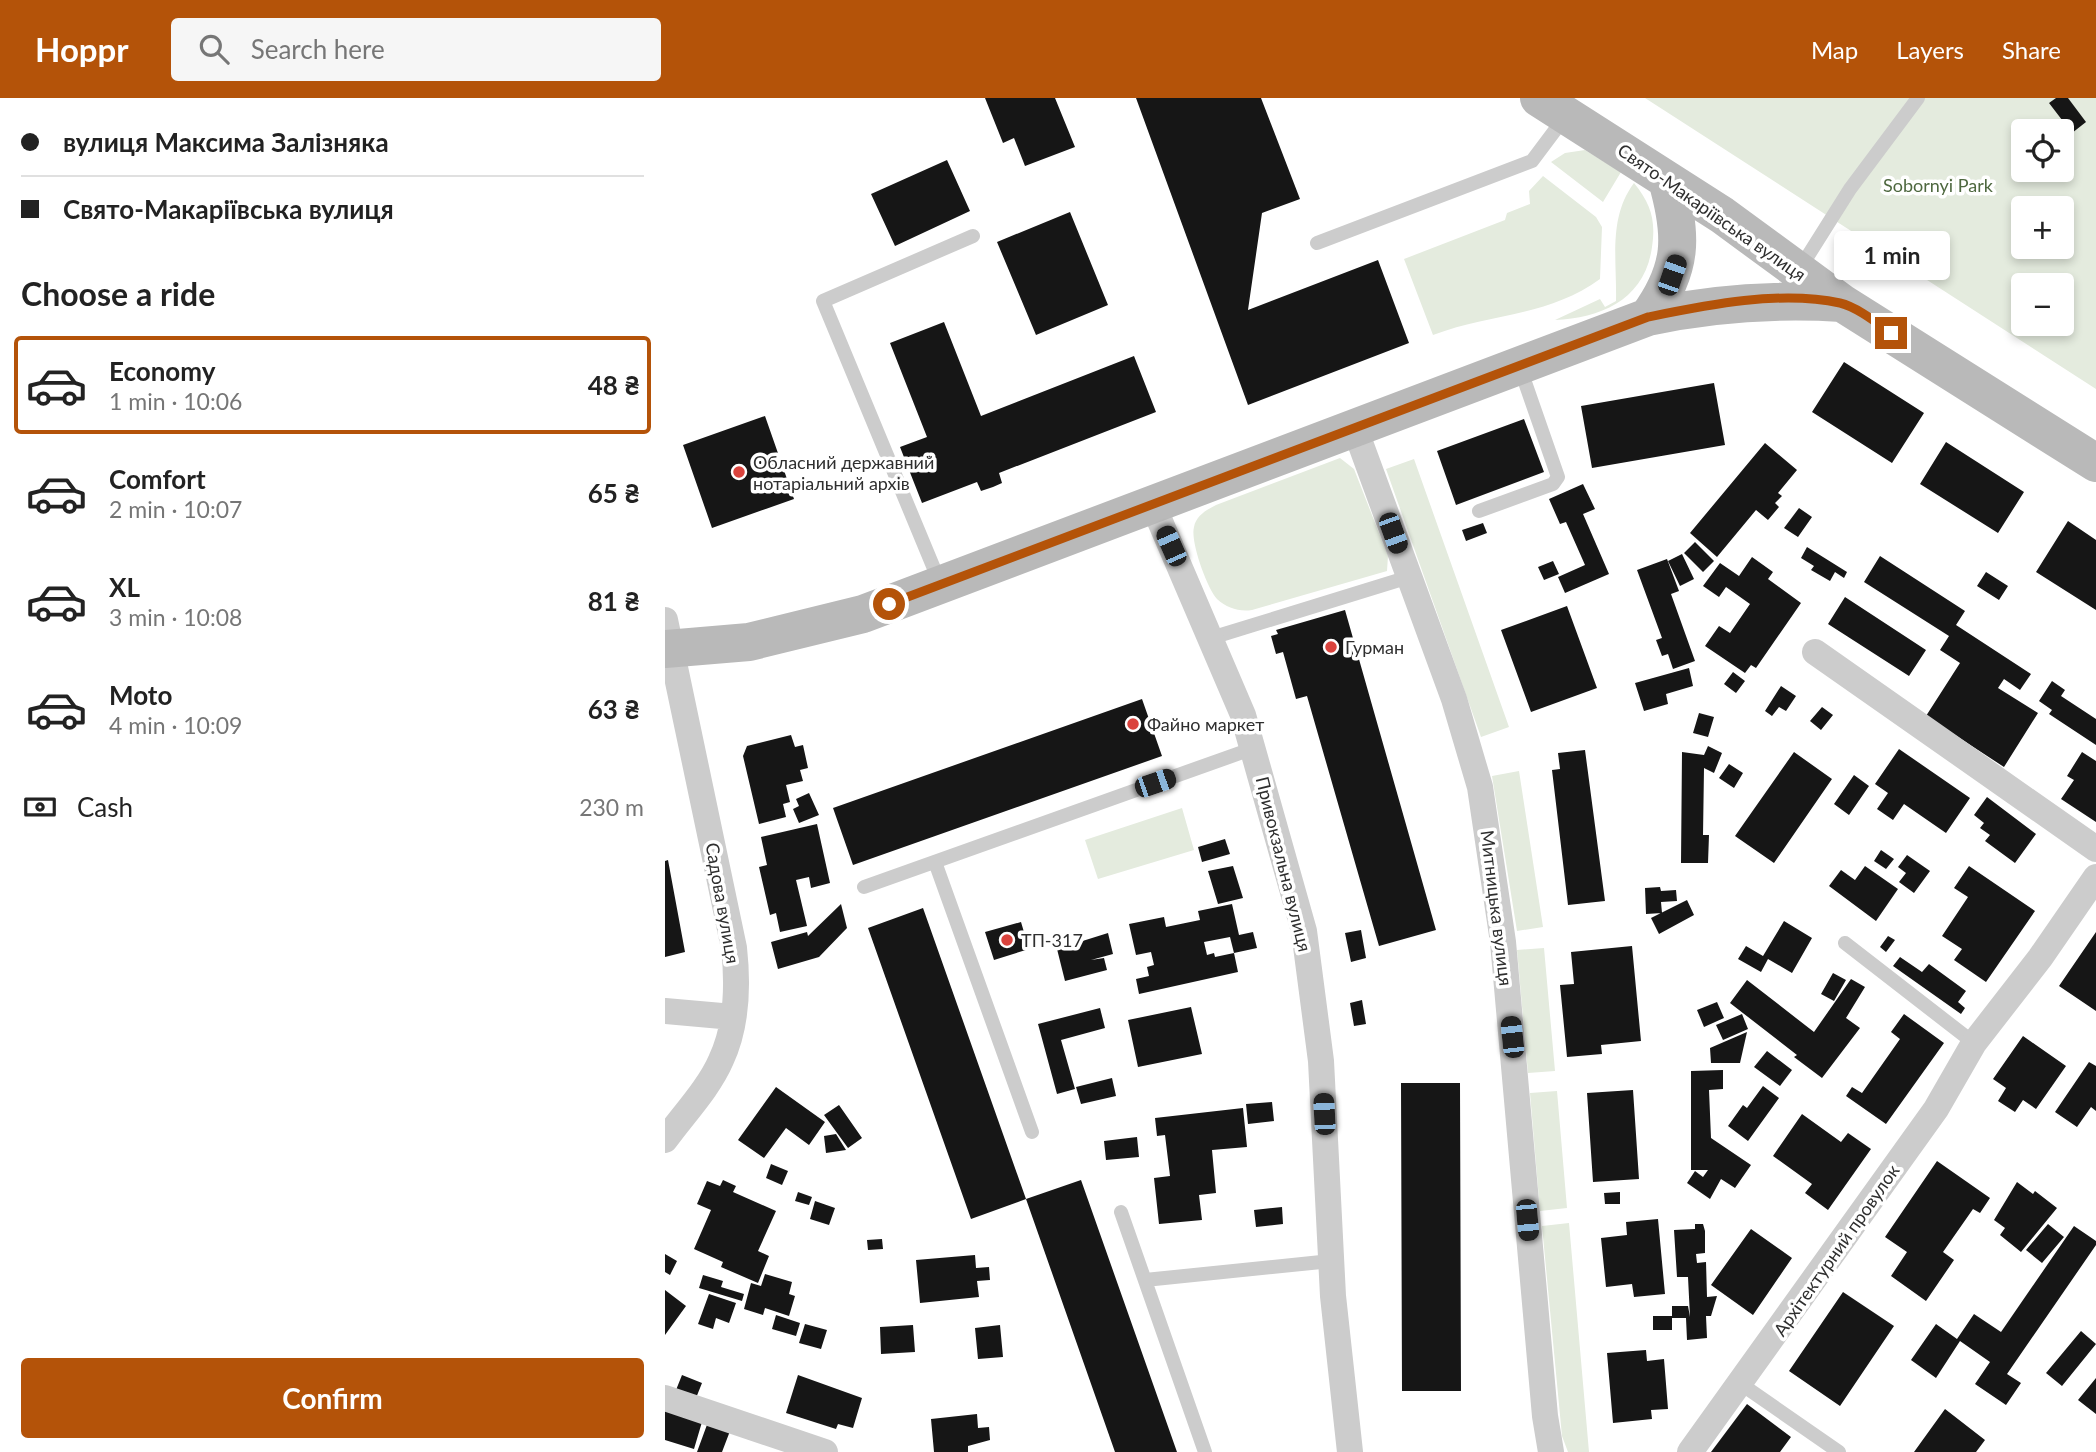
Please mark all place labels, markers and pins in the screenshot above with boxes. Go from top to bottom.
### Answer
place label: Обласний державний нотаріальний архів [753,451,934,494]
marker: Обласний державний нотаріальний архів [731,464,747,480]
place label: Гурман [1345,636,1404,658]
marker: Гурман [1323,639,1339,655]
place label: Файно маркет [1147,713,1264,735]
marker: Файно маркет [1125,716,1141,732]
place label: ТП-317 [1021,929,1083,951]
marker: ТП-317 [999,932,1015,948]

